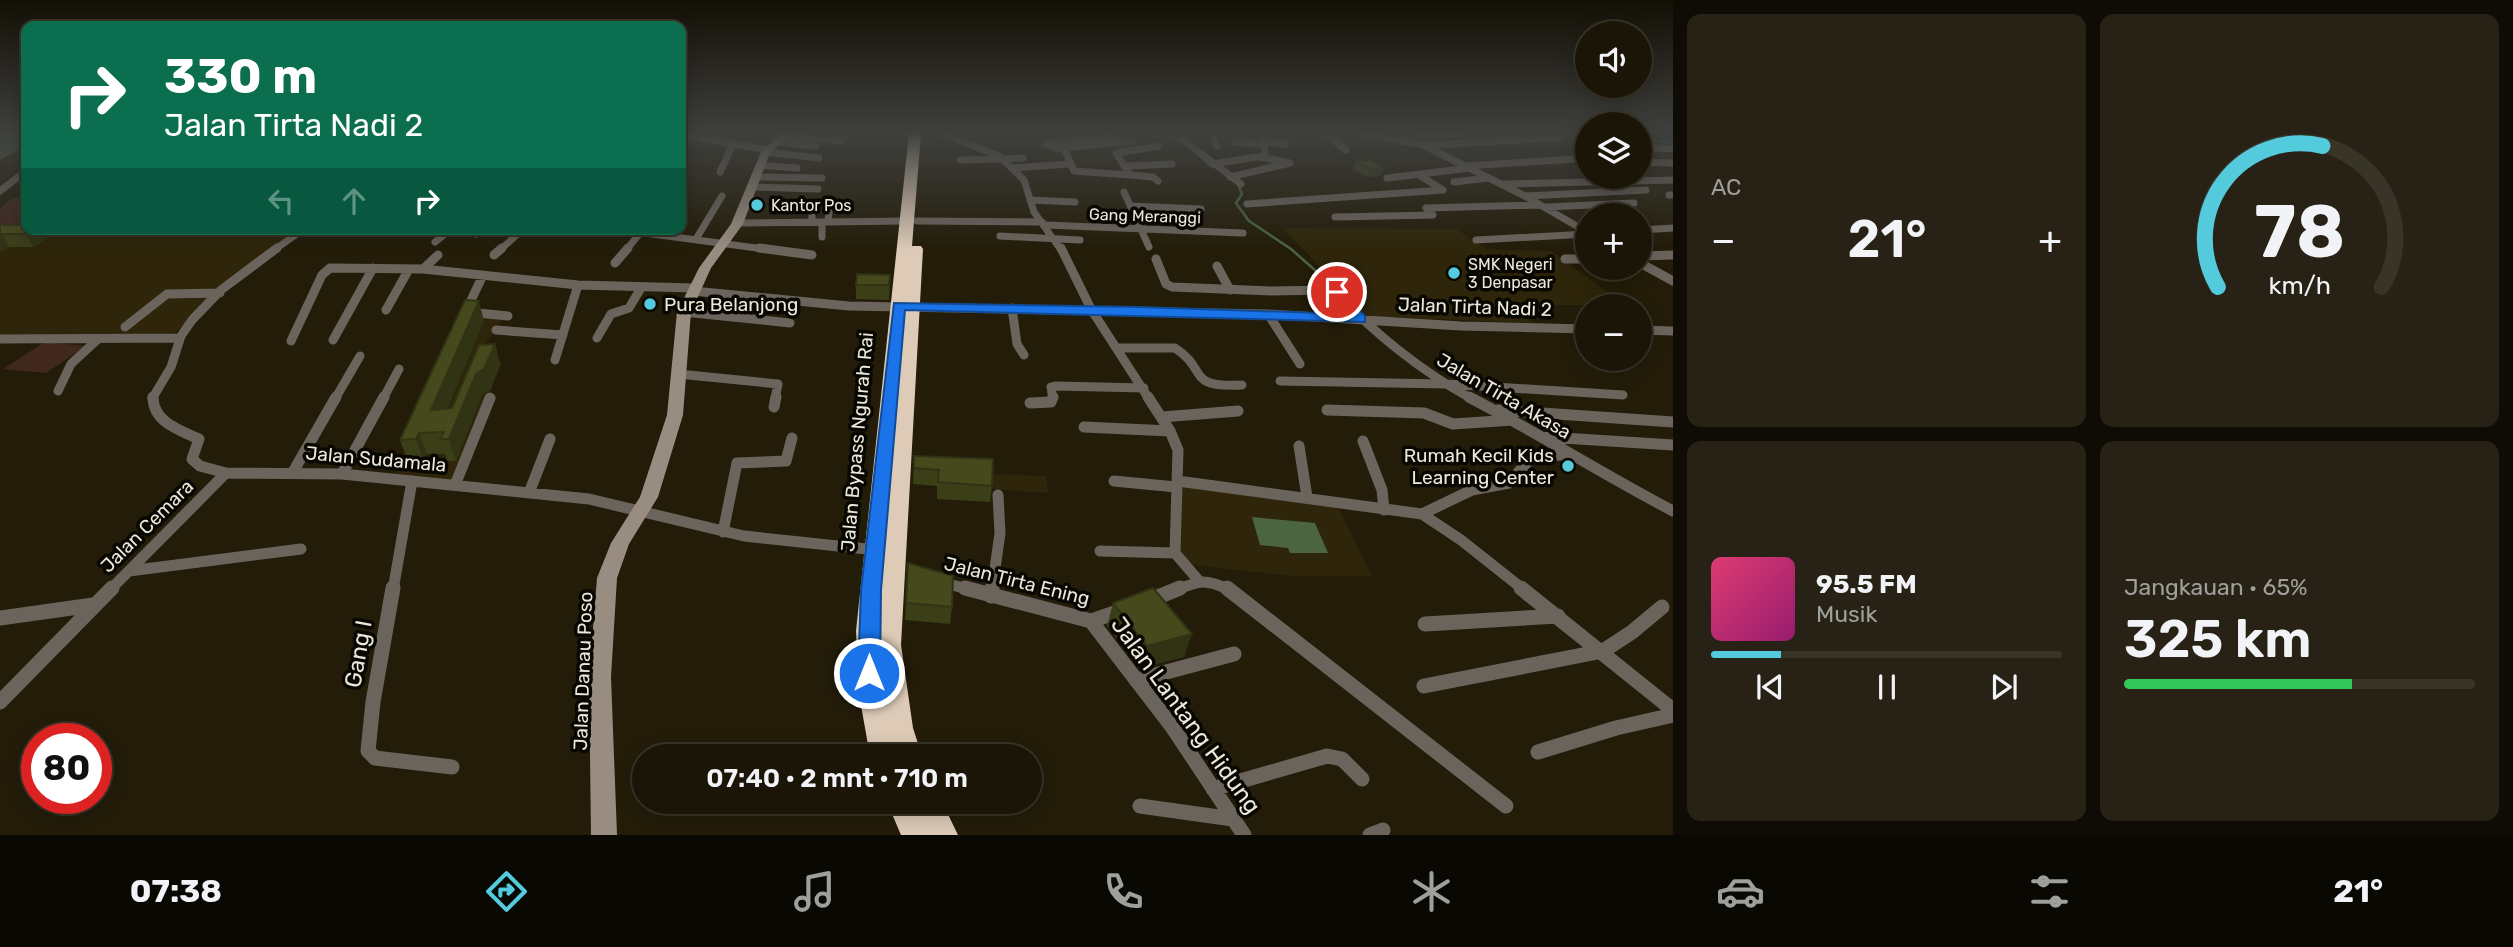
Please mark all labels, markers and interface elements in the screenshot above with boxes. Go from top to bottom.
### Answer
map controls [1575,21,1652,371]
button: sound [1575,21,1652,98]
text: 330 m [164,47,317,105]
icon: right [49,49,140,140]
text: Jalan Tirta Nadi 2 [164,106,423,144]
button: layers [1575,112,1652,189]
text: AC [1711,173,1741,201]
icon: left [262,182,300,220]
icon: ahead [335,182,373,220]
icon: right [408,182,446,220]
text: 78 [2254,189,2345,275]
place label: Kantor Pos [771,196,852,215]
marker: Kantor Pos [749,197,765,213]
button: + [1575,203,1652,280]
street label: Gang Meranggi [1089,205,1201,227]
text: 21° [1848,208,1926,270]
text: − [1711,217,1736,263]
text: + [2038,217,2062,263]
place label: SMK Negeri 3 Denpasar [1468,255,1553,292]
pin [1307,262,1367,322]
marker: SMK Negeri 3 Denpasar [1446,265,1462,281]
text: km/h [2268,270,2331,299]
icon: arrive [1318,273,1356,311]
place label: Pura Belanjong [664,293,798,316]
street label: Jalan Tirta Nadi 2 [1398,293,1552,321]
button: − [1575,294,1652,371]
marker: Pura Belanjong [642,296,658,312]
street label: Jalan Bypass Ngurah Rai [836,331,878,553]
street label: Jalan Tirta Akasa [1433,348,1575,444]
street label: Jalan Sudamala [305,441,447,477]
place label: Rumah Kecil Kids Learning Center [1404,444,1555,489]
marker: Rumah Kecil Kids Learning Center [1560,458,1576,474]
street label: Jalan Cemara [96,475,198,577]
street label: Jalan Tirta Ening [942,552,1092,610]
text: 95.5 FM [1816,569,1917,600]
text: Jangkauan · 65% [2124,573,2308,601]
street label: Jalan Danau Poso [569,591,597,751]
text: Musik [1816,600,1877,628]
text: 325 km [2124,608,2312,670]
street label: Jalan Lantang Hidung [1105,611,1267,819]
street label: Gang I [338,618,378,690]
position arrow [832,636,906,710]
icon: previous [1751,668,1789,706]
icon: pause [1868,668,1906,706]
icon: next [1985,668,2023,706]
speed limit sign: 80 [21,723,112,814]
text: 07:40 · 2 mnt · 710 m [706,763,968,794]
icon: directions [482,867,531,916]
icon: music [790,867,839,916]
icon: phone [1099,867,1148,916]
icon: climate [1407,867,1456,916]
icon: car [1716,867,1765,916]
icon: filters [2025,867,2074,916]
text: 07:38 [130,872,222,910]
text: 21° [2333,872,2383,910]

